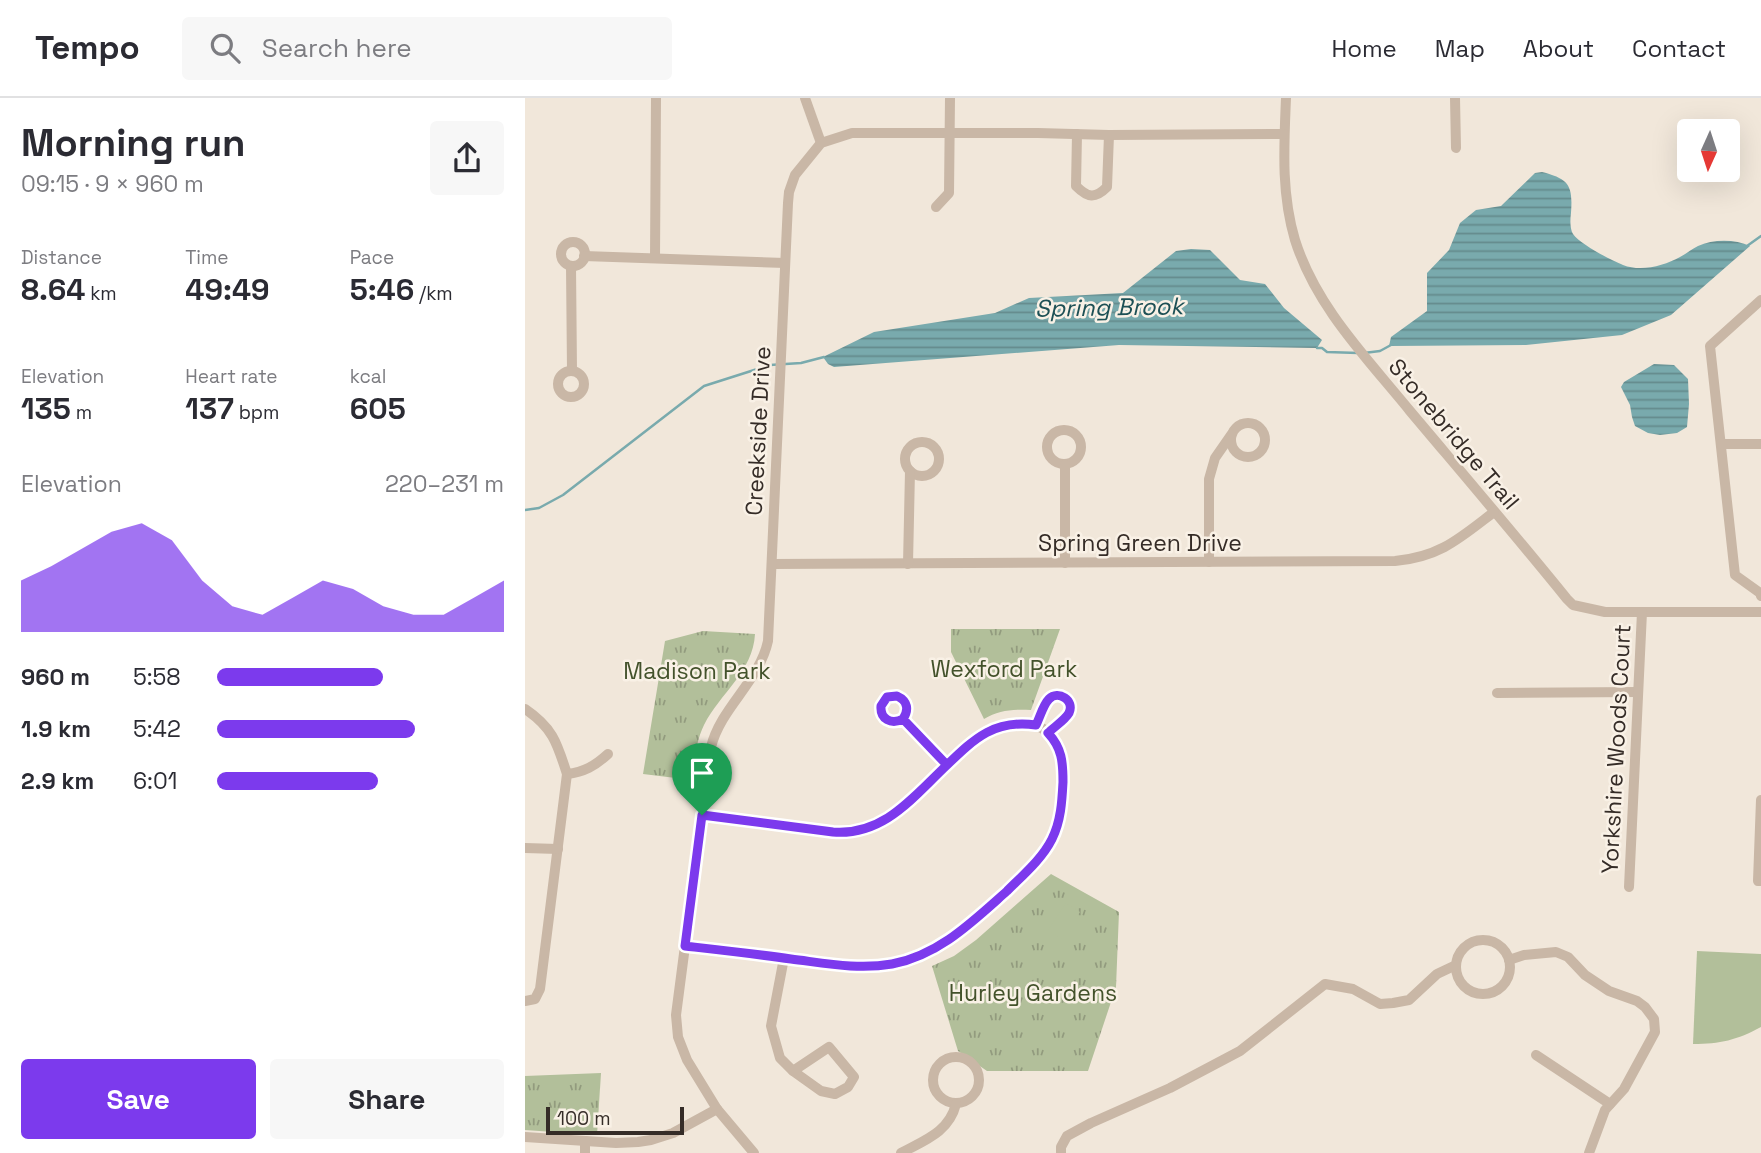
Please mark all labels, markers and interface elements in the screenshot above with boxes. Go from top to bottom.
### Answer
search box [182,17,672,80]
text: Tempo [35,27,140,69]
icon: search [206,29,244,67]
text: Search here [262,31,412,65]
text: Home [1331,33,1397,64]
text: Map [1435,33,1485,64]
text: About [1523,33,1594,64]
text: Contact [1632,33,1726,64]
text: Morning run [21,119,246,167]
north arrow [1677,119,1739,182]
map controls [1677,119,1740,182]
button: share [430,121,504,195]
text: 09:15 · 9 × 960 m [21,169,204,199]
text: Distance [21,245,102,270]
text: Time [185,245,229,270]
text: Pace [350,245,394,270]
text: 8.64 [21,270,85,309]
text: 49:49 [185,270,270,309]
text: 5:46 [350,270,414,309]
text: km [85,281,117,306]
text: /km [414,281,453,306]
water label: Spring Brook [1035,290,1187,324]
street label: Creekside Drive [739,346,777,516]
street label: Stonebridge Trail [1382,352,1526,516]
text: Elevation [21,364,104,389]
text: Heart rate [185,364,278,389]
text: kcal [350,364,386,389]
text: 135 [21,389,71,428]
text: 137 [185,389,234,428]
text: 605 [350,389,406,428]
text: m [71,400,92,425]
text: bpm [234,400,279,425]
text: Elevation [21,469,122,499]
text: 220–231 m [385,469,504,499]
street label: Spring Green Drive [1038,528,1242,558]
street label: Yorkshire Woods Court [1594,623,1638,875]
park label: Wexford Park [931,654,1077,684]
park label: Madison Park [623,656,771,686]
text: 960 m [21,662,90,692]
text: 5:58 [133,662,181,692]
text: 1.9 km [21,714,91,744]
text: 5:42 [133,714,181,744]
pin [672,743,732,815]
icon: arrive [683,754,721,792]
text: 2.9 km [21,766,94,796]
text: 6:01 [133,766,177,796]
park label: Hurley Gardens [949,978,1117,1008]
button: Save [21,1059,256,1139]
button: Share [270,1059,504,1139]
scale bar [546,1104,684,1136]
text: 100 m [557,1106,611,1131]

